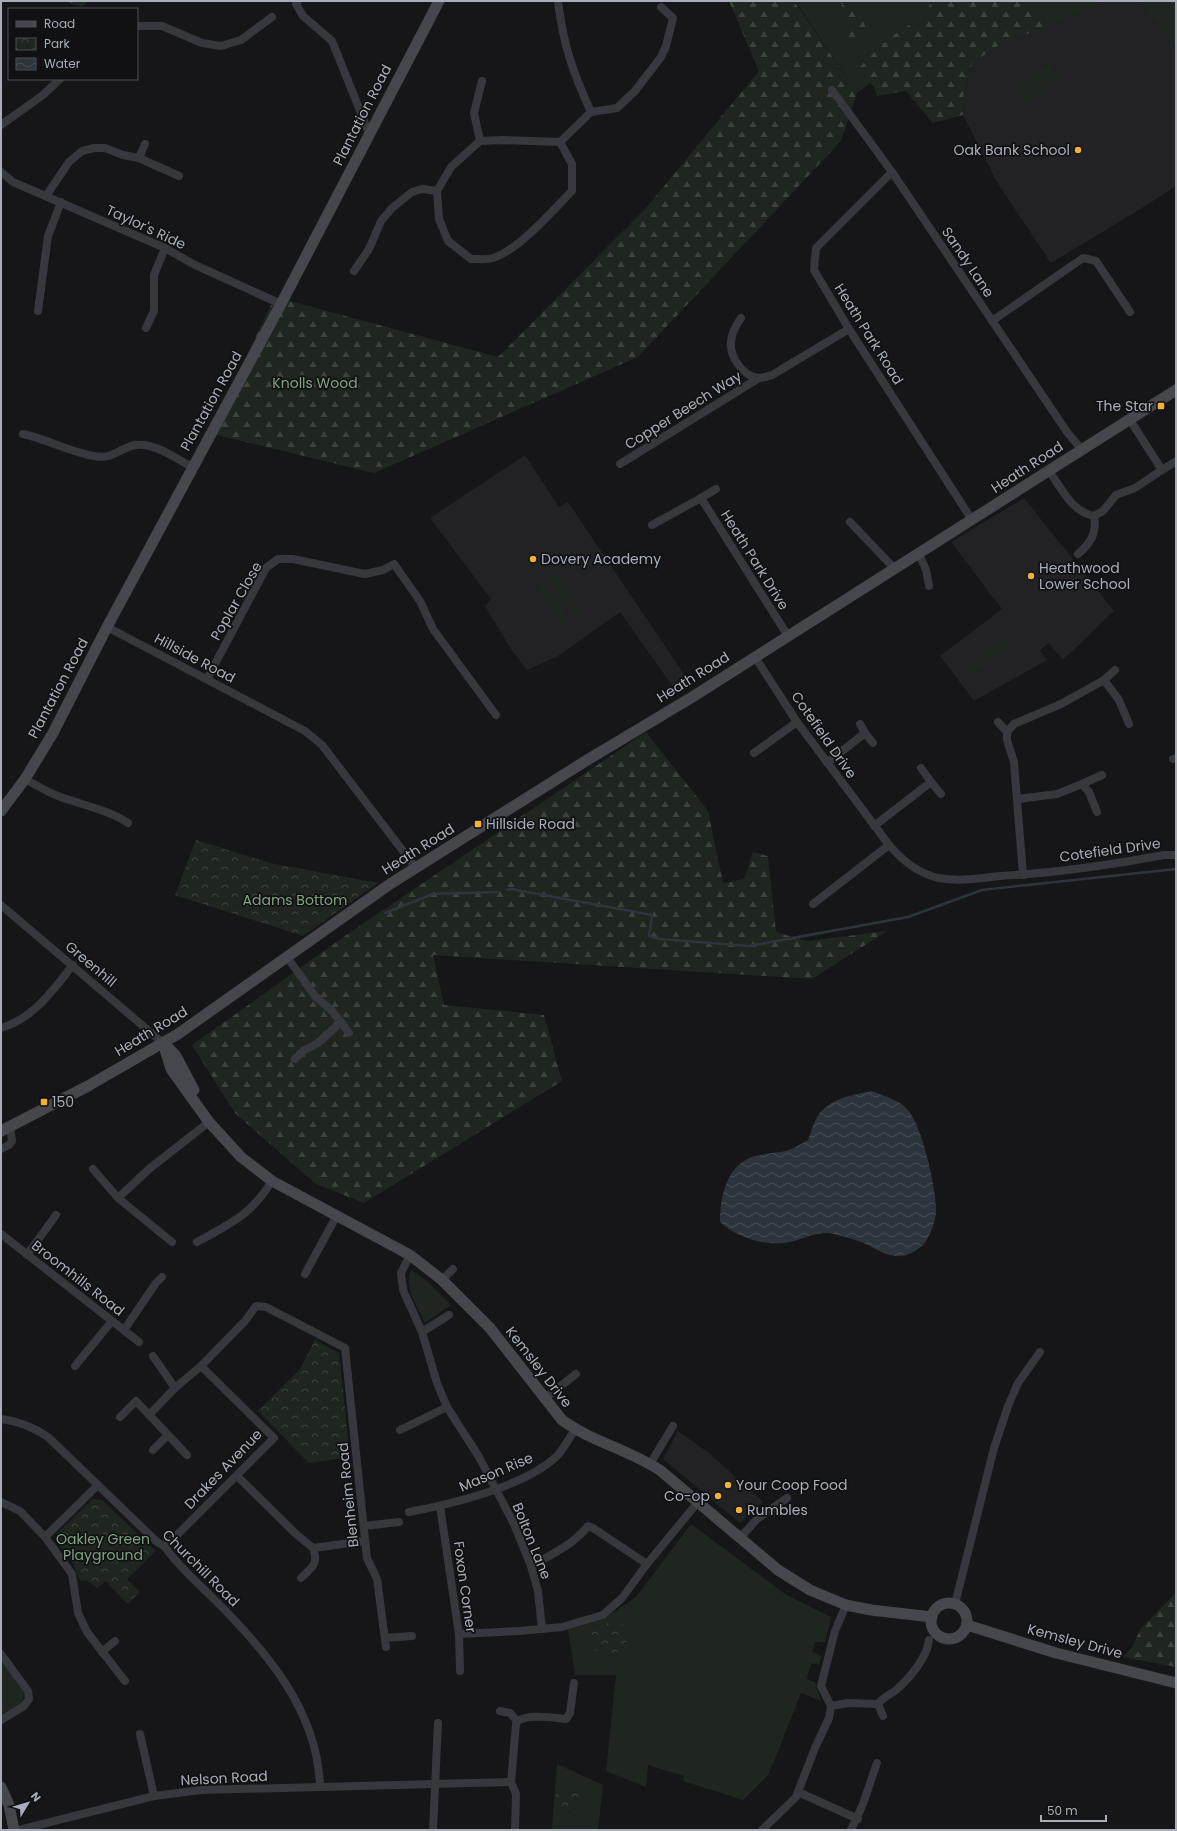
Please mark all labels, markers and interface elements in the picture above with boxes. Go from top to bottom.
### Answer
legend [8,8,138,80]
text: Road [44,15,75,32]
text: Park [44,35,71,52]
text: Water [44,55,81,72]
street label: Plantation Road [328,61,396,169]
place label: Oak Bank School [954,140,1070,160]
marker: Oak Bank School [1073,145,1083,155]
street label: Taylor's Ride [103,200,189,254]
street label: Sandy Lane [937,223,999,301]
street label: Heath Park Road [830,280,908,388]
street label: Plantation Road [175,348,247,454]
street label: Copper Beech Way [621,366,745,454]
park label: Knolls Wood [272,373,358,393]
place label: The Star [1096,396,1153,416]
marker: The Star [1156,401,1166,411]
street label: Heath Road [987,436,1067,498]
street label: Heath Park Drive [716,506,794,614]
place label: Dovery Academy [541,549,661,569]
marker: Dovery Academy [528,554,538,564]
street label: Poplar Close [205,558,267,644]
place label: Heathwood Lower School [1039,558,1130,594]
marker: Heathwood Lower School [1026,571,1036,581]
street label: Hillside Road [151,628,239,688]
street label: Plantation Road [23,634,93,742]
street label: Heath Road [653,647,733,707]
street label: Cotefield Drive [787,687,862,783]
place label: Hillside Road [486,814,575,834]
street label: Heath Road [378,819,458,879]
marker: Hillside Road [473,819,483,829]
street label: Cotefield Drive [1058,833,1162,867]
park label: Adams Bottom [243,890,347,910]
street label: Greenhill [61,936,121,992]
street label: Heath Road [111,1001,191,1061]
place label: 150 [52,1092,74,1112]
marker: 150 [39,1097,49,1107]
street label: Broomhills Road [27,1235,129,1321]
street label: Kemsley Drive [501,1322,577,1412]
street label: Drakes Avenue [180,1424,267,1513]
street label: Blenheim Road [333,1442,363,1548]
street label: Mason Rise [456,1447,536,1497]
place label: Your Coop Food [736,1475,847,1495]
marker: Your Coop Food [723,1480,733,1490]
place label: Co-op [664,1486,710,1506]
marker: Co-op [713,1491,723,1501]
street label: Bolton Lane [508,1500,557,1583]
place label: Rumbles [747,1500,808,1520]
marker: Rumbles [734,1505,744,1515]
street label: Churchill Road [158,1525,244,1611]
park label: Oakley Green Playground [56,1529,150,1565]
street label: Foxon Corner [449,1540,481,1634]
street label: Kemsley Drive [1025,1619,1125,1663]
street label: Nelson Road [180,1766,268,1790]
north arrow [8,1783,48,1823]
text: N [27,1789,45,1805]
scale bar [1041,1797,1106,1823]
text: 50 m [1047,1802,1078,1819]

